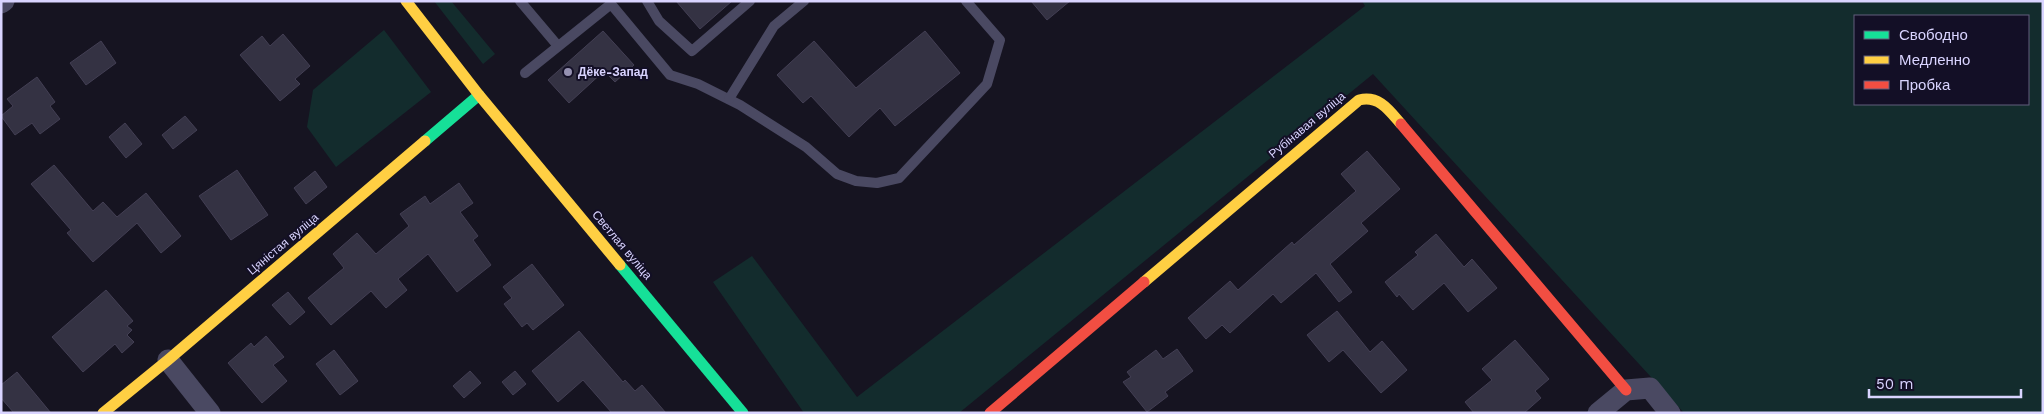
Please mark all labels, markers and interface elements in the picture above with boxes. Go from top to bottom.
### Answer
legend [1854,15,2029,105]
text: Свободно [1899,26,1968,44]
text: Медленно [1899,51,1970,69]
place label: Дёке-Запад [578,65,648,79]
marker: Дёке-Запад [562,66,574,78]
text: Пробка [1899,76,1951,94]
street label: Рубінавая вуліца [1266,89,1348,161]
street label: Светлая вуліца [589,208,655,283]
street label: Цяністая вуліца [245,210,322,278]
scale bar [1869,366,2022,398]
text: 50 m [1876,375,1913,393]

